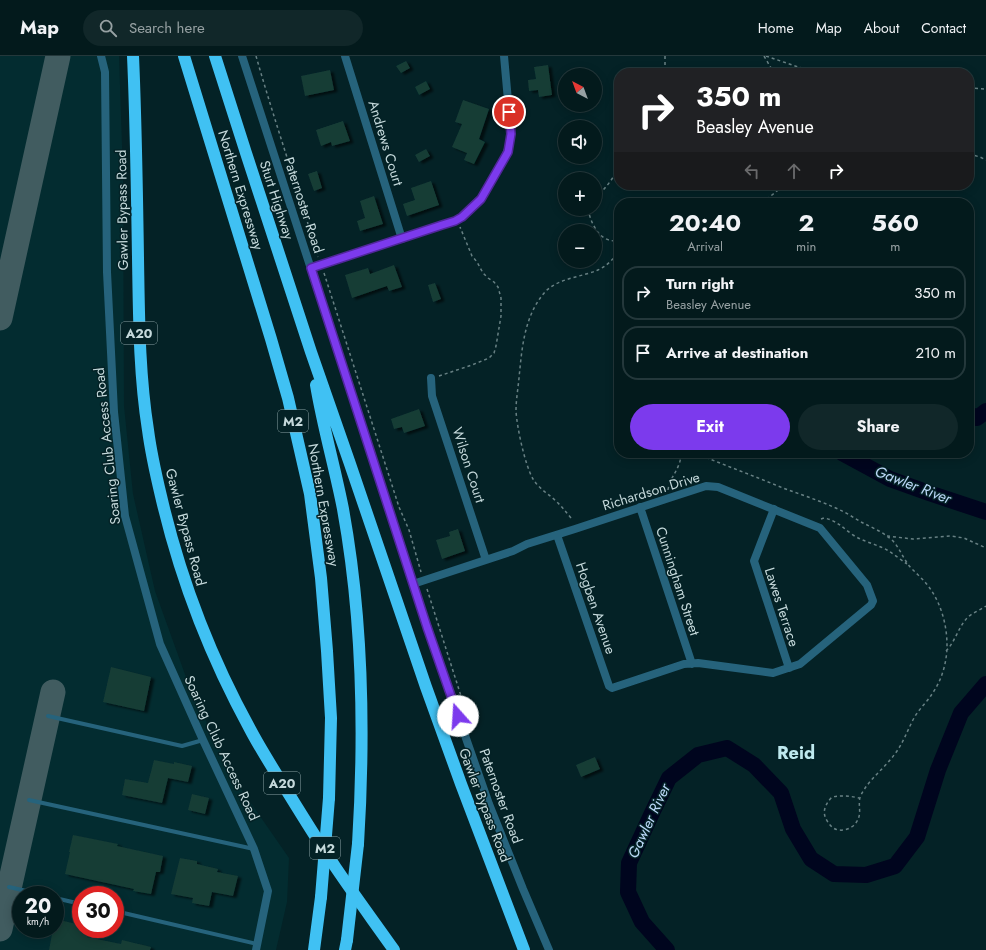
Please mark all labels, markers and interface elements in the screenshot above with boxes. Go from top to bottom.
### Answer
search box [83,10,363,46]
text: Map [20,14,59,41]
icon: search [97,17,119,39]
text: Search here [129,17,205,39]
text: Home [758,18,794,38]
text: Map [816,18,842,38]
text: About [864,18,899,38]
text: Contact [921,18,966,38]
north arrow [558,68,602,112]
map controls [558,68,602,268]
text: 350 m [696,76,781,117]
icon: right [630,84,682,136]
pin [492,95,526,129]
street label: Andrews Court [364,98,409,189]
icon: arrive [498,101,520,123]
text: Beasley Avenue [696,114,814,140]
button: sound [558,120,602,164]
street label: Northern Expressway [213,128,269,253]
street label: Gawler Bypass Road [111,149,133,271]
street label: Paternoster Road [279,154,329,256]
street label: Sturt Highway [255,158,299,243]
icon: left [741,160,763,182]
icon: ahead [783,160,805,182]
icon: right [825,160,847,182]
button: + [558,172,602,216]
text: 20:40 [669,205,741,240]
text: 2 [798,205,814,240]
text: 560 [872,205,919,240]
button: − [558,224,602,268]
text: Arrival [687,237,723,256]
text: min [796,237,816,256]
text: m [890,237,900,256]
text: Turn right [666,273,734,295]
icon: right [632,282,654,304]
text: 350 m [914,282,956,304]
text: Beasley Avenue [666,295,751,314]
road number: A20 [121,322,157,344]
icon: arrive [632,342,654,364]
text: Arrive at destination [666,342,808,364]
text: 210 m [916,342,956,364]
street label: Soaring Club Access Road [89,366,125,526]
button: Exit [630,404,790,450]
button: Share [798,404,958,450]
road number: M2 [278,410,308,432]
street label: Wilson Court [447,425,491,506]
street label: Northern Expressway [303,442,345,569]
water label: Gawler River [872,460,955,510]
street label: Gawler Bypass Road [161,466,211,588]
street label: Richardson Drive [600,467,702,515]
street label: Cunningham Street [651,524,705,639]
street label: Hogben Avenue [571,559,621,657]
street label: Lawes Terrace [760,565,804,649]
street label: Soaring Club Access Road [180,672,264,824]
position arrow [437,695,479,737]
district label: Reid [777,740,815,766]
street label: Gawler Bypass Road [454,745,516,865]
street label: Paternoster Road [475,746,527,846]
road number: A20 [264,772,300,794]
water label: Gawler River [622,779,676,862]
road number: M2 [310,837,340,859]
speed limit sign: 30 [72,886,124,938]
text: 20 [25,892,51,921]
text: km/h [27,914,49,929]

